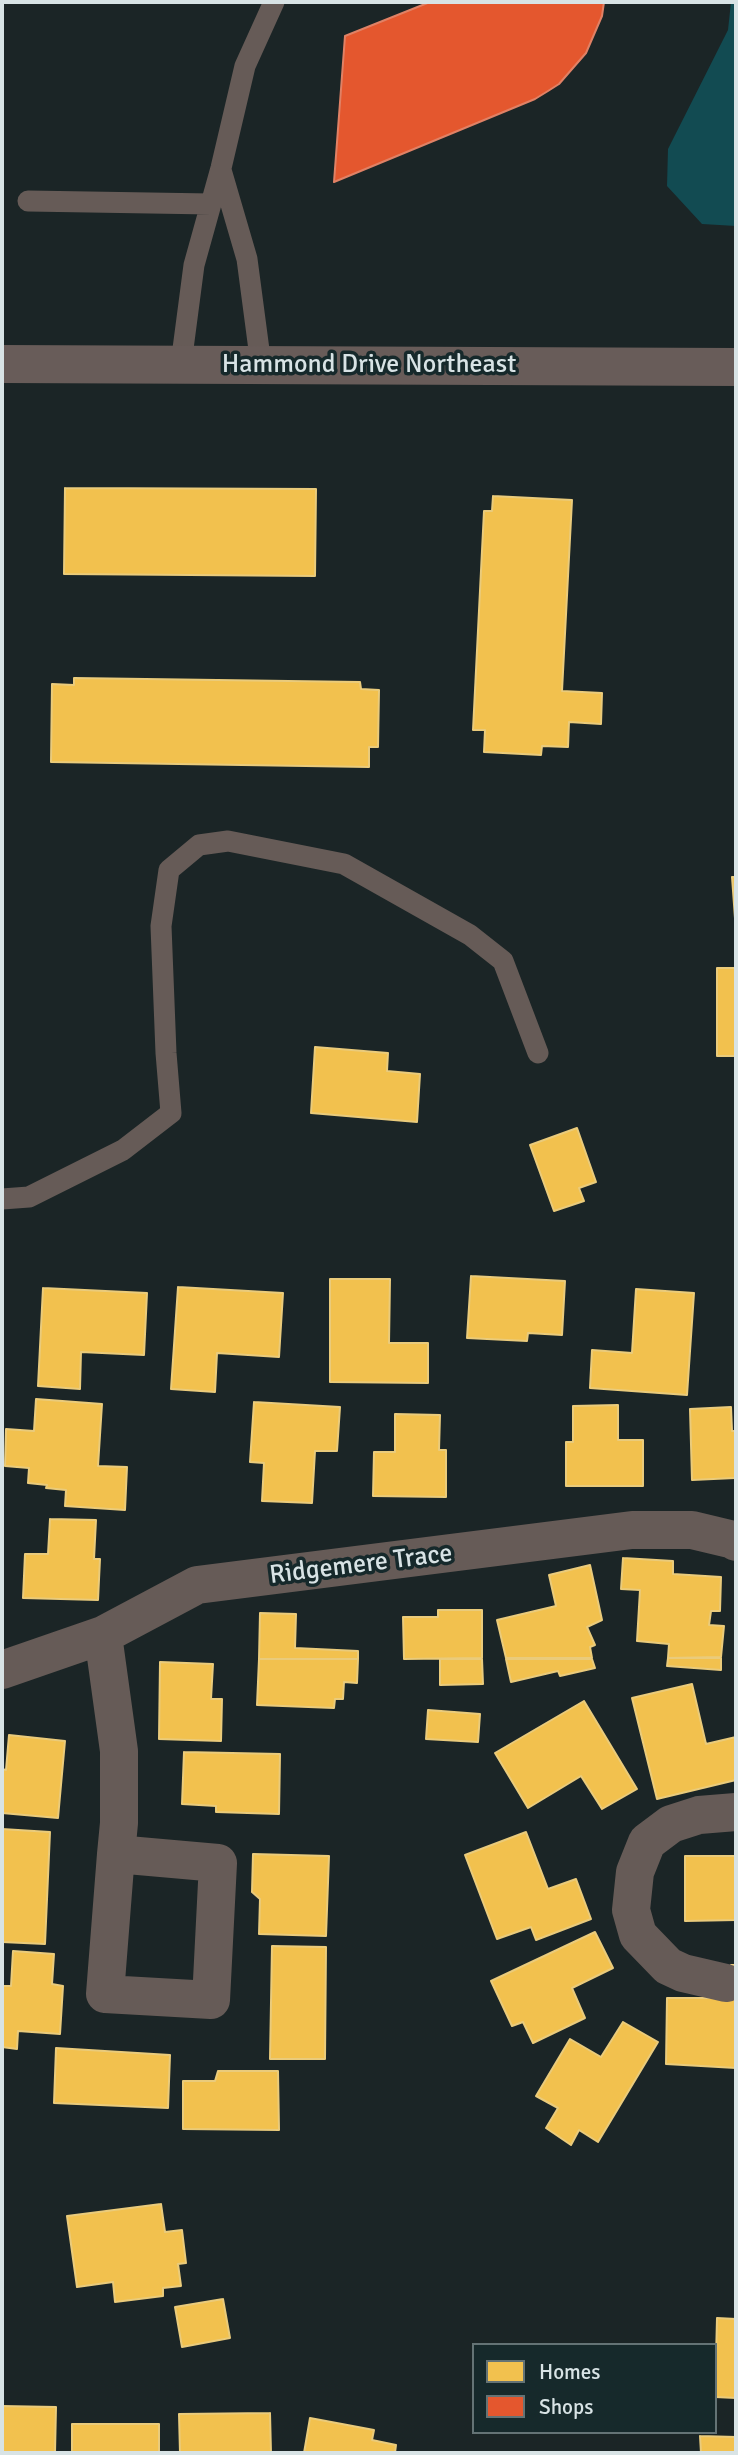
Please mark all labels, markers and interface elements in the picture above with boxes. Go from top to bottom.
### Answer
street label: Hammond Drive Northeast [222,349,516,381]
street label: Ridgemere Trace [268,1538,454,1592]
legend [472,2343,717,2434]
text: Homes [539,2359,601,2385]
text: Shops [539,2394,593,2420]

